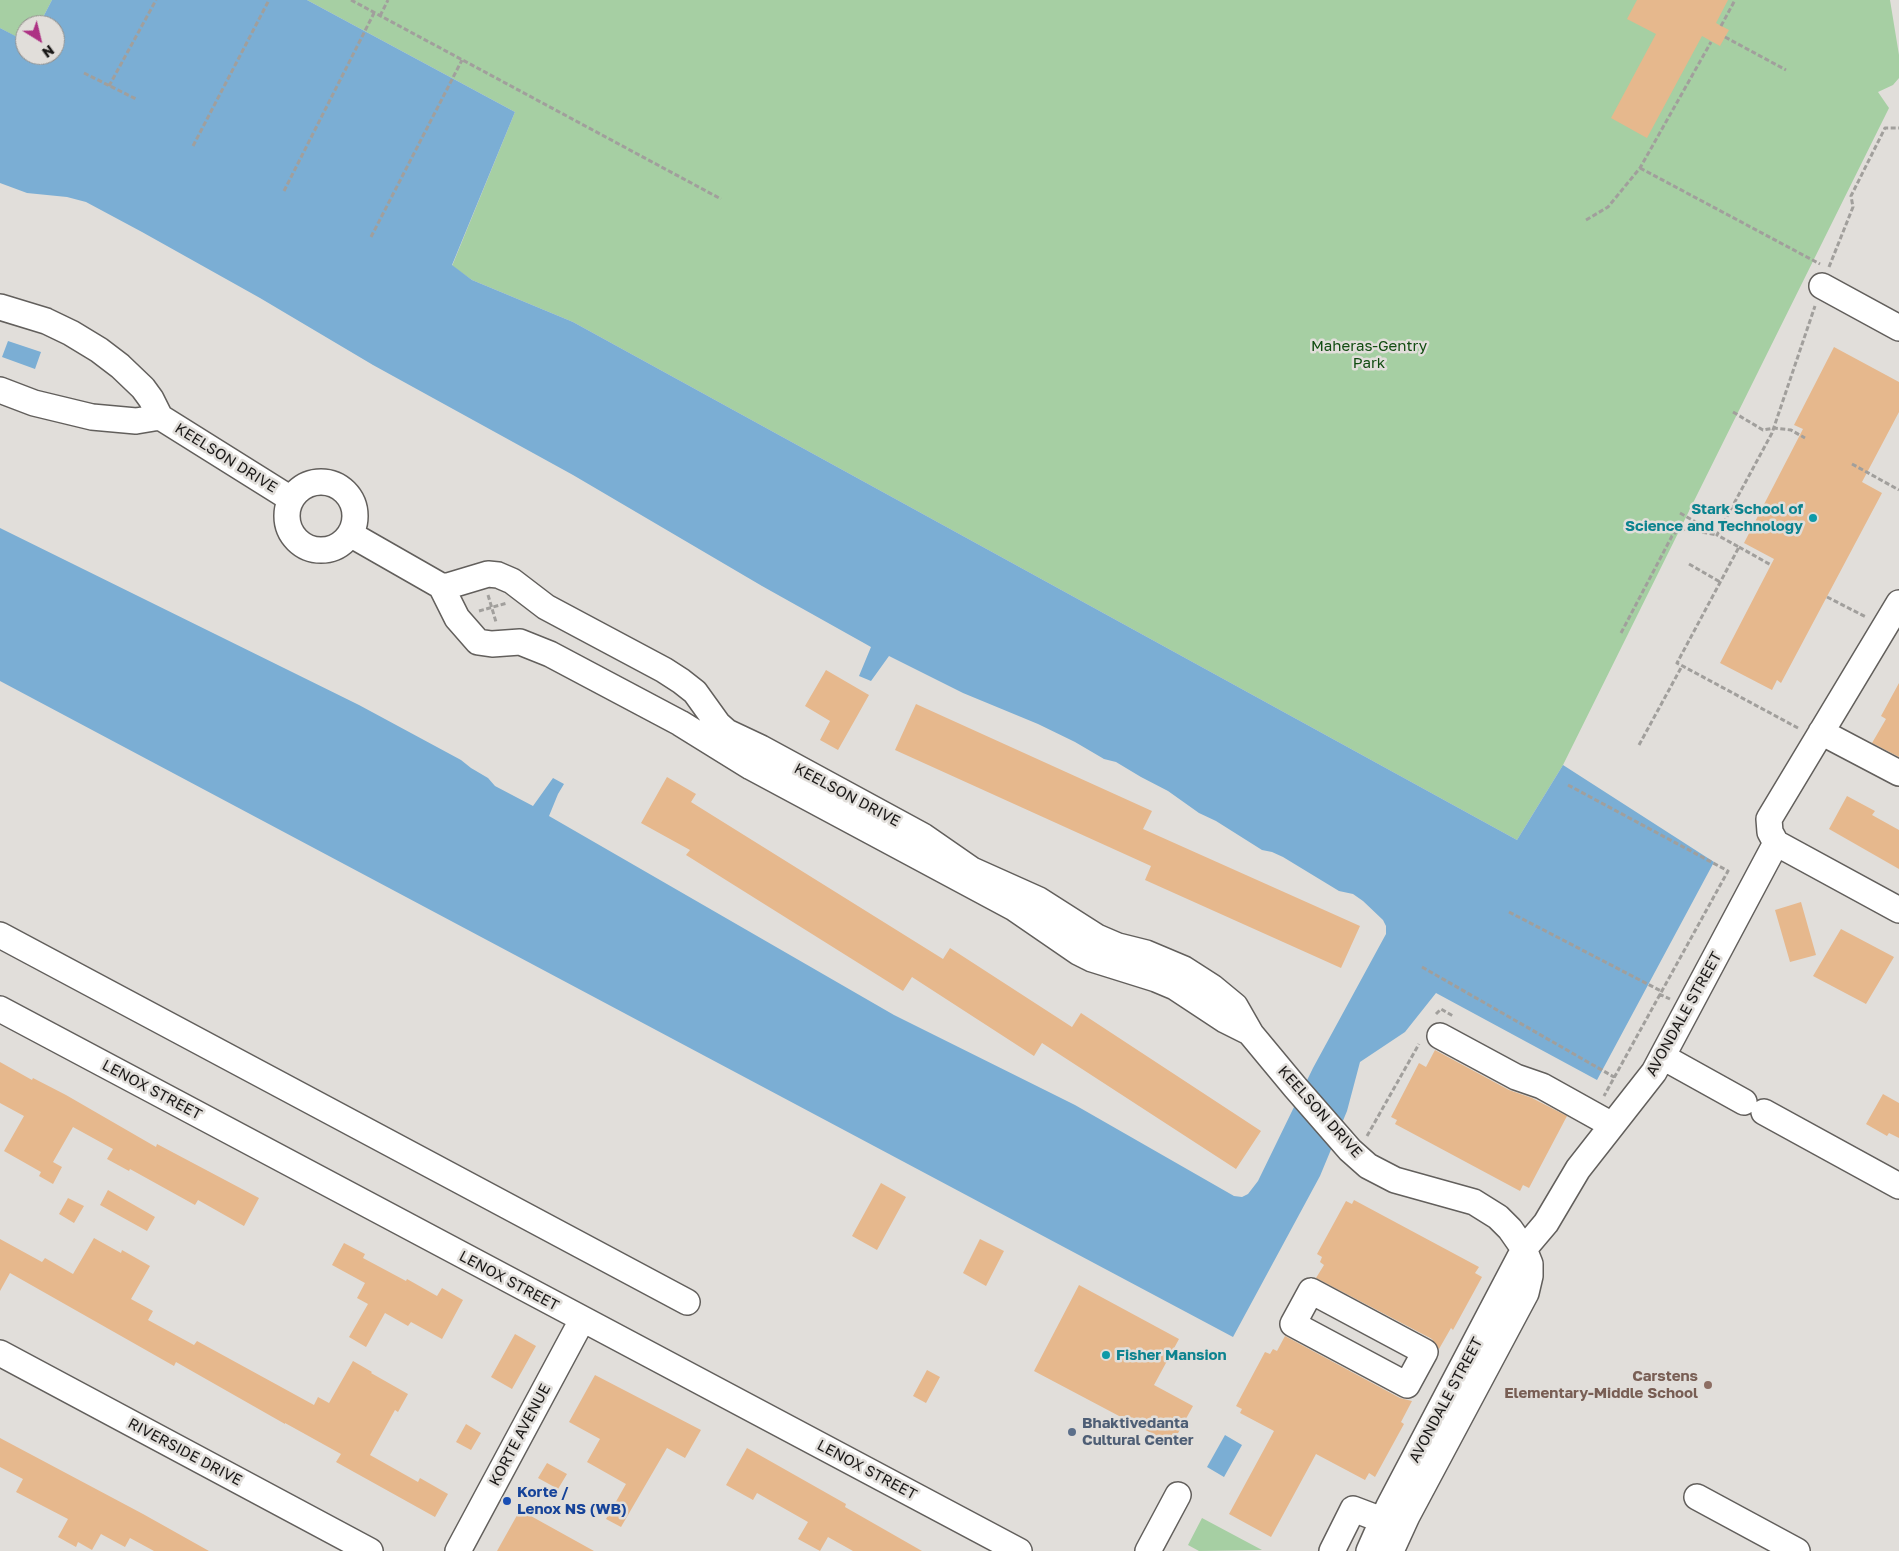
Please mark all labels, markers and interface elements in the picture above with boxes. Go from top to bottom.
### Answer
north arrow [15,15,65,65]
text: N [39,42,58,62]
park label: Maheras-Gentry Park [1311,337,1427,372]
street label: KEELSON DRIVE [171,419,281,497]
place label: Stark School of Science and Technology [1625,500,1803,535]
marker: Stark School of Science and Technology [1807,512,1819,524]
street label: KEELSON DRIVE [791,760,903,830]
street label: AVONDALE STREET [1642,949,1726,1079]
street label: LENOX STREET [99,1056,205,1124]
street label: KEELSON DRIVE [1274,1062,1366,1162]
street label: LENOX STREET [456,1247,562,1315]
street label: AVONDALE STREET [1405,1334,1487,1466]
place label: Fisher Mansion [1116,1346,1227,1364]
marker: Fisher Mansion [1100,1349,1112,1361]
place label: Carstens Elementary-Middle School [1504,1367,1698,1402]
marker: Carstens Elementary-Middle School [1702,1379,1714,1391]
street label: KORTE AVENUE [486,1381,554,1489]
street label: RIVERSIDE DRIVE [125,1414,245,1490]
place label: Bhaktivedanta Cultural Center [1082,1414,1194,1449]
marker: Bhaktivedanta Cultural Center [1066,1426,1078,1438]
street label: LENOX STREET [814,1436,920,1504]
place label: Korte / Lenox NS (WB) [517,1483,627,1518]
marker: Korte / Lenox NS (WB) [501,1495,513,1507]

